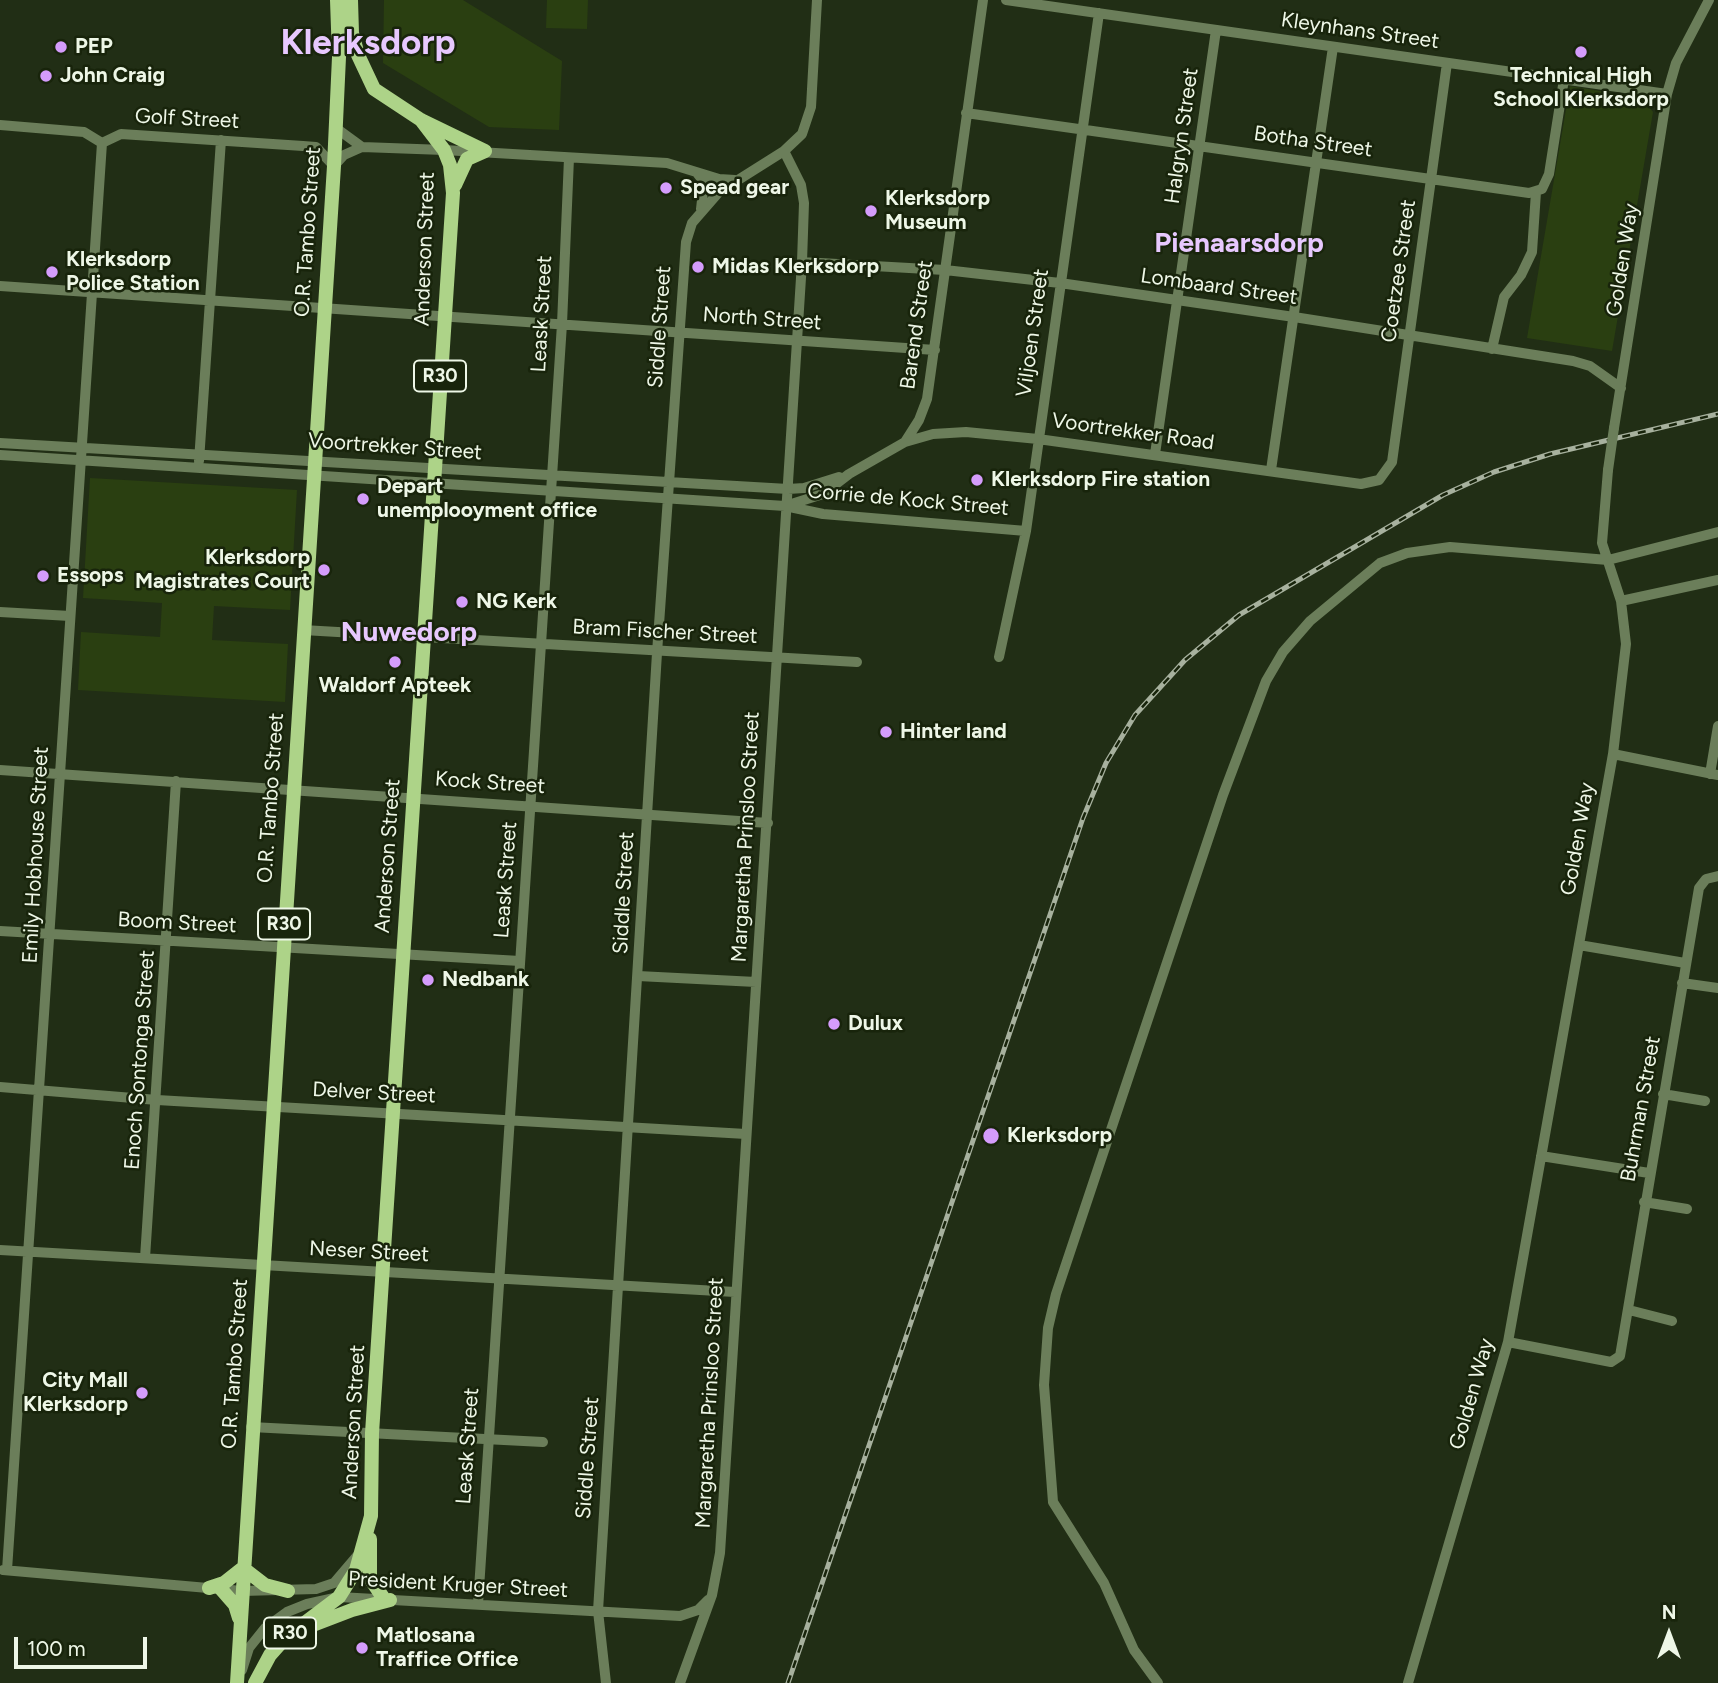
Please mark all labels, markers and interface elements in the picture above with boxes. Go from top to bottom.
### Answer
street label: Kleynhans Street [1279,7,1441,55]
district label: Klerksdorp [280,23,456,65]
place label: PEP [75,34,113,60]
marker: PEP [53,39,69,55]
marker: Technical High School Klerksdorp [1573,44,1589,60]
place label: John Craig [60,63,165,89]
place label: Technical High School Klerksdorp [1493,63,1669,113]
street label: Halgryn Street [1160,66,1204,206]
marker: John Craig [38,68,54,84]
street label: Golf Street [134,104,240,134]
street label: Botha Street [1252,121,1374,163]
street label: O.R. Tambo Street [289,146,327,318]
street label: Anderson Street [410,171,440,327]
place label: Spead gear [680,175,789,201]
marker: Spead gear [658,180,674,196]
place label: Klerksdorp Museum [885,186,990,236]
street label: Coetzee Street [1377,198,1421,344]
street label: Golden Way [1602,202,1644,318]
marker: Klerksdorp Museum [863,203,879,219]
district label: Pienaarsdorp [1154,227,1324,261]
place label: Klerksdorp Police Station [66,247,200,297]
place label: Midas Klerksdorp [712,254,879,280]
street label: Leask Street [526,255,558,373]
marker: Midas Klerksdorp [690,259,706,275]
street label: Barend Street [895,259,939,391]
marker: Klerksdorp Police Station [44,264,60,280]
street label: Lombaard Street [1139,264,1299,310]
street label: Siddle Street [643,265,677,389]
street label: Viljoen Street [1012,267,1054,399]
street label: North Street [702,302,822,336]
road number: R30 [414,360,466,392]
street label: Voortrekker Road [1050,408,1216,456]
street label: Voortrekker Street [307,428,483,466]
place label: Klerksdorp Fire station [991,467,1210,493]
marker: Klerksdorp Fire station [969,472,985,488]
place label: Depart unemplooyment office [377,474,597,524]
street label: Corrie de Kock Street [806,479,1010,521]
marker: Depart unemplooyment office [355,491,371,507]
place label: Klerksdorp Magistrates Court [135,545,310,595]
marker: Klerksdorp Magistrates Court [316,562,332,578]
place label: Essops [57,563,124,589]
marker: Essops [35,568,51,584]
place label: NG Kerk [476,589,557,615]
marker: NG Kerk [454,594,470,610]
street label: Bram Fischer Street [572,615,758,649]
district label: Nuwedorp [341,616,477,650]
marker: Waldorf Apteek [387,654,403,670]
place label: Waldorf Apteek [319,673,471,699]
street label: Margaretha Prinsloo Street [727,711,765,963]
street label: O.R. Tambo Street [252,712,290,884]
place label: Hinter land [900,719,1007,745]
marker: Hinter land [878,724,894,740]
street label: Emily Hobhouse Street [18,746,54,964]
street label: Kock Street [434,767,546,799]
street label: Anderson Street [370,778,406,934]
street label: Golden Way [1556,781,1600,897]
street label: Leask Street [489,821,523,939]
street label: Siddle Street [608,831,640,955]
street label: Boom Street [117,907,237,939]
road number: R30 [258,908,310,940]
street label: Enoch Sontonga Street [120,949,160,1171]
place label: Nedbank [442,967,529,993]
marker: Nedbank [420,972,436,988]
place label: Dulux [848,1011,903,1037]
marker: Dulux [826,1016,842,1032]
street label: Buhrman Street [1616,1034,1666,1184]
street label: Delver Street [312,1077,436,1109]
place label: Klerksdorp [1007,1123,1112,1149]
marker: Klerksdorp [981,1126,1001,1146]
street label: Neser Street [308,1236,430,1268]
street label: Margaretha Prinsloo Street [691,1277,729,1529]
street label: O.R. Tambo Street [216,1278,254,1450]
street label: Golden Way [1444,1336,1500,1452]
street label: Anderson Street [337,1344,371,1500]
place label: City Mall Klerksdorp [23,1368,128,1418]
marker: City Mall Klerksdorp [134,1385,150,1401]
street label: Leask Street [451,1387,485,1505]
street label: Siddle Street [571,1396,605,1520]
street label: President Kruger Street [347,1567,569,1603]
north arrow [1634,1599,1704,1669]
text: N [1662,1601,1676,1624]
road number: R30 [264,1618,316,1648]
place label: Matlosana Traffice Office [376,1623,518,1673]
scale bar [18,1624,150,1668]
text: 100 m [27,1636,86,1661]
marker: Matlosana Traffice Office [354,1640,370,1656]

